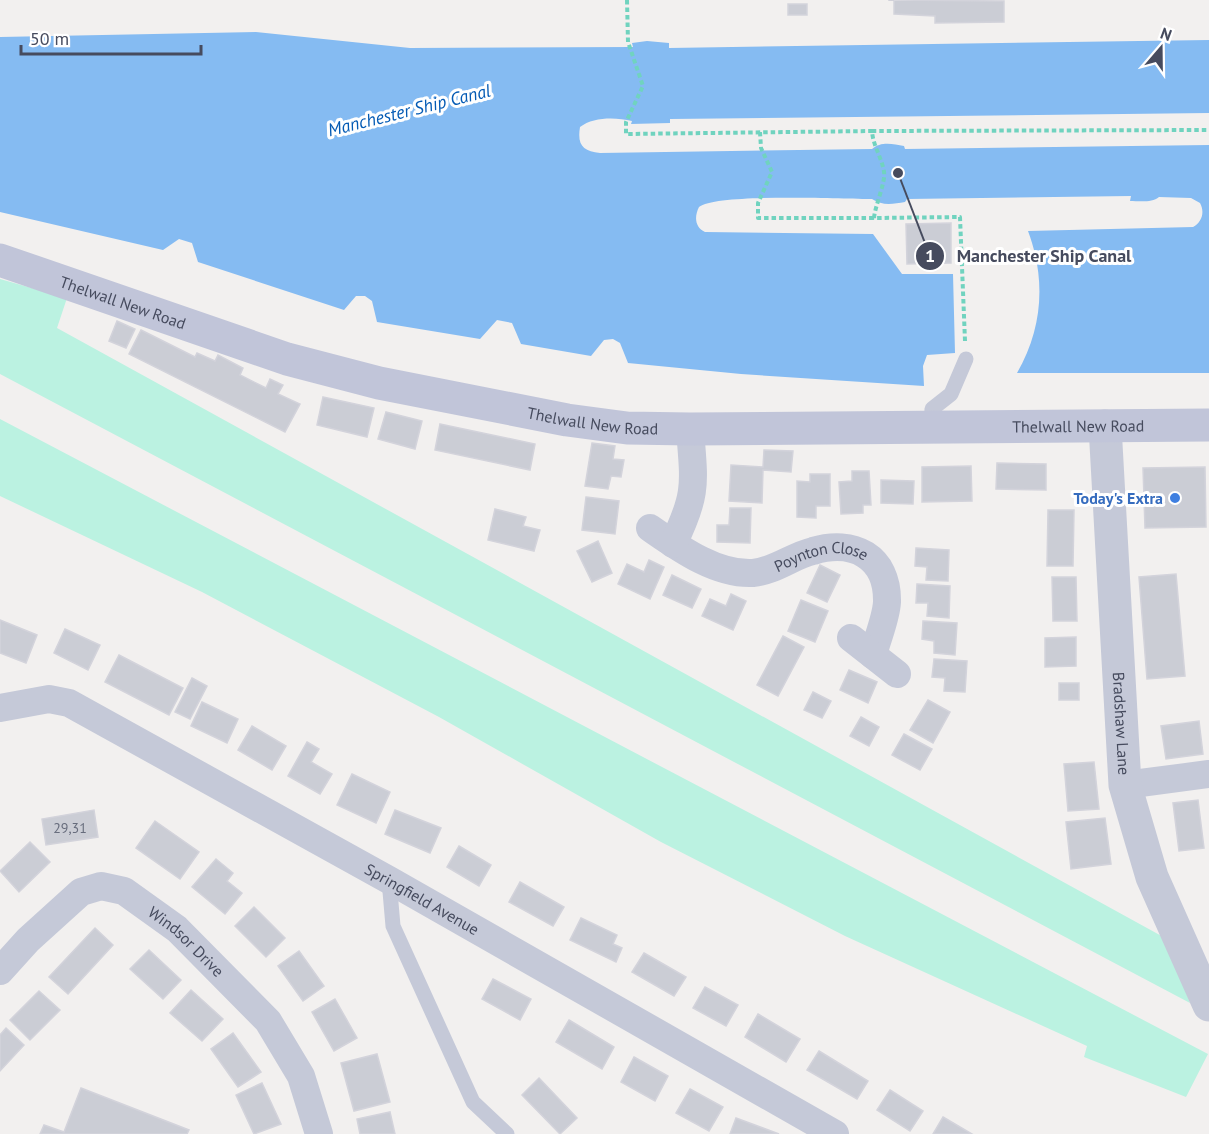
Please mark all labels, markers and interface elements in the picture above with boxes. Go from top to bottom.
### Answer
scale bar [21,18,201,56]
north arrow [1131,18,1191,78]
text: N [1158,23,1174,45]
text: 50 m [30,27,69,50]
water label: Manchester Ship Canal [325,79,493,141]
callout: Manchester Ship Canal [915,238,1144,274]
text: 1 [925,244,935,267]
text: Manchester Ship Canal [957,244,1132,267]
street label: Thelwall New Road [57,271,189,333]
street label: Thelwall New Road [525,402,658,438]
street label: Thelwall New Road [1012,415,1144,437]
place label: Today's Extra [1074,488,1163,508]
marker: Today's Extra [1168,491,1182,505]
street label: Poynton Close [771,537,872,576]
street label: Bradshaw Lane [1109,671,1134,776]
house number: 29,31 [53,819,87,837]
street label: Springfield Avenue [361,859,483,939]
street label: Windsor Drive [144,902,228,981]

